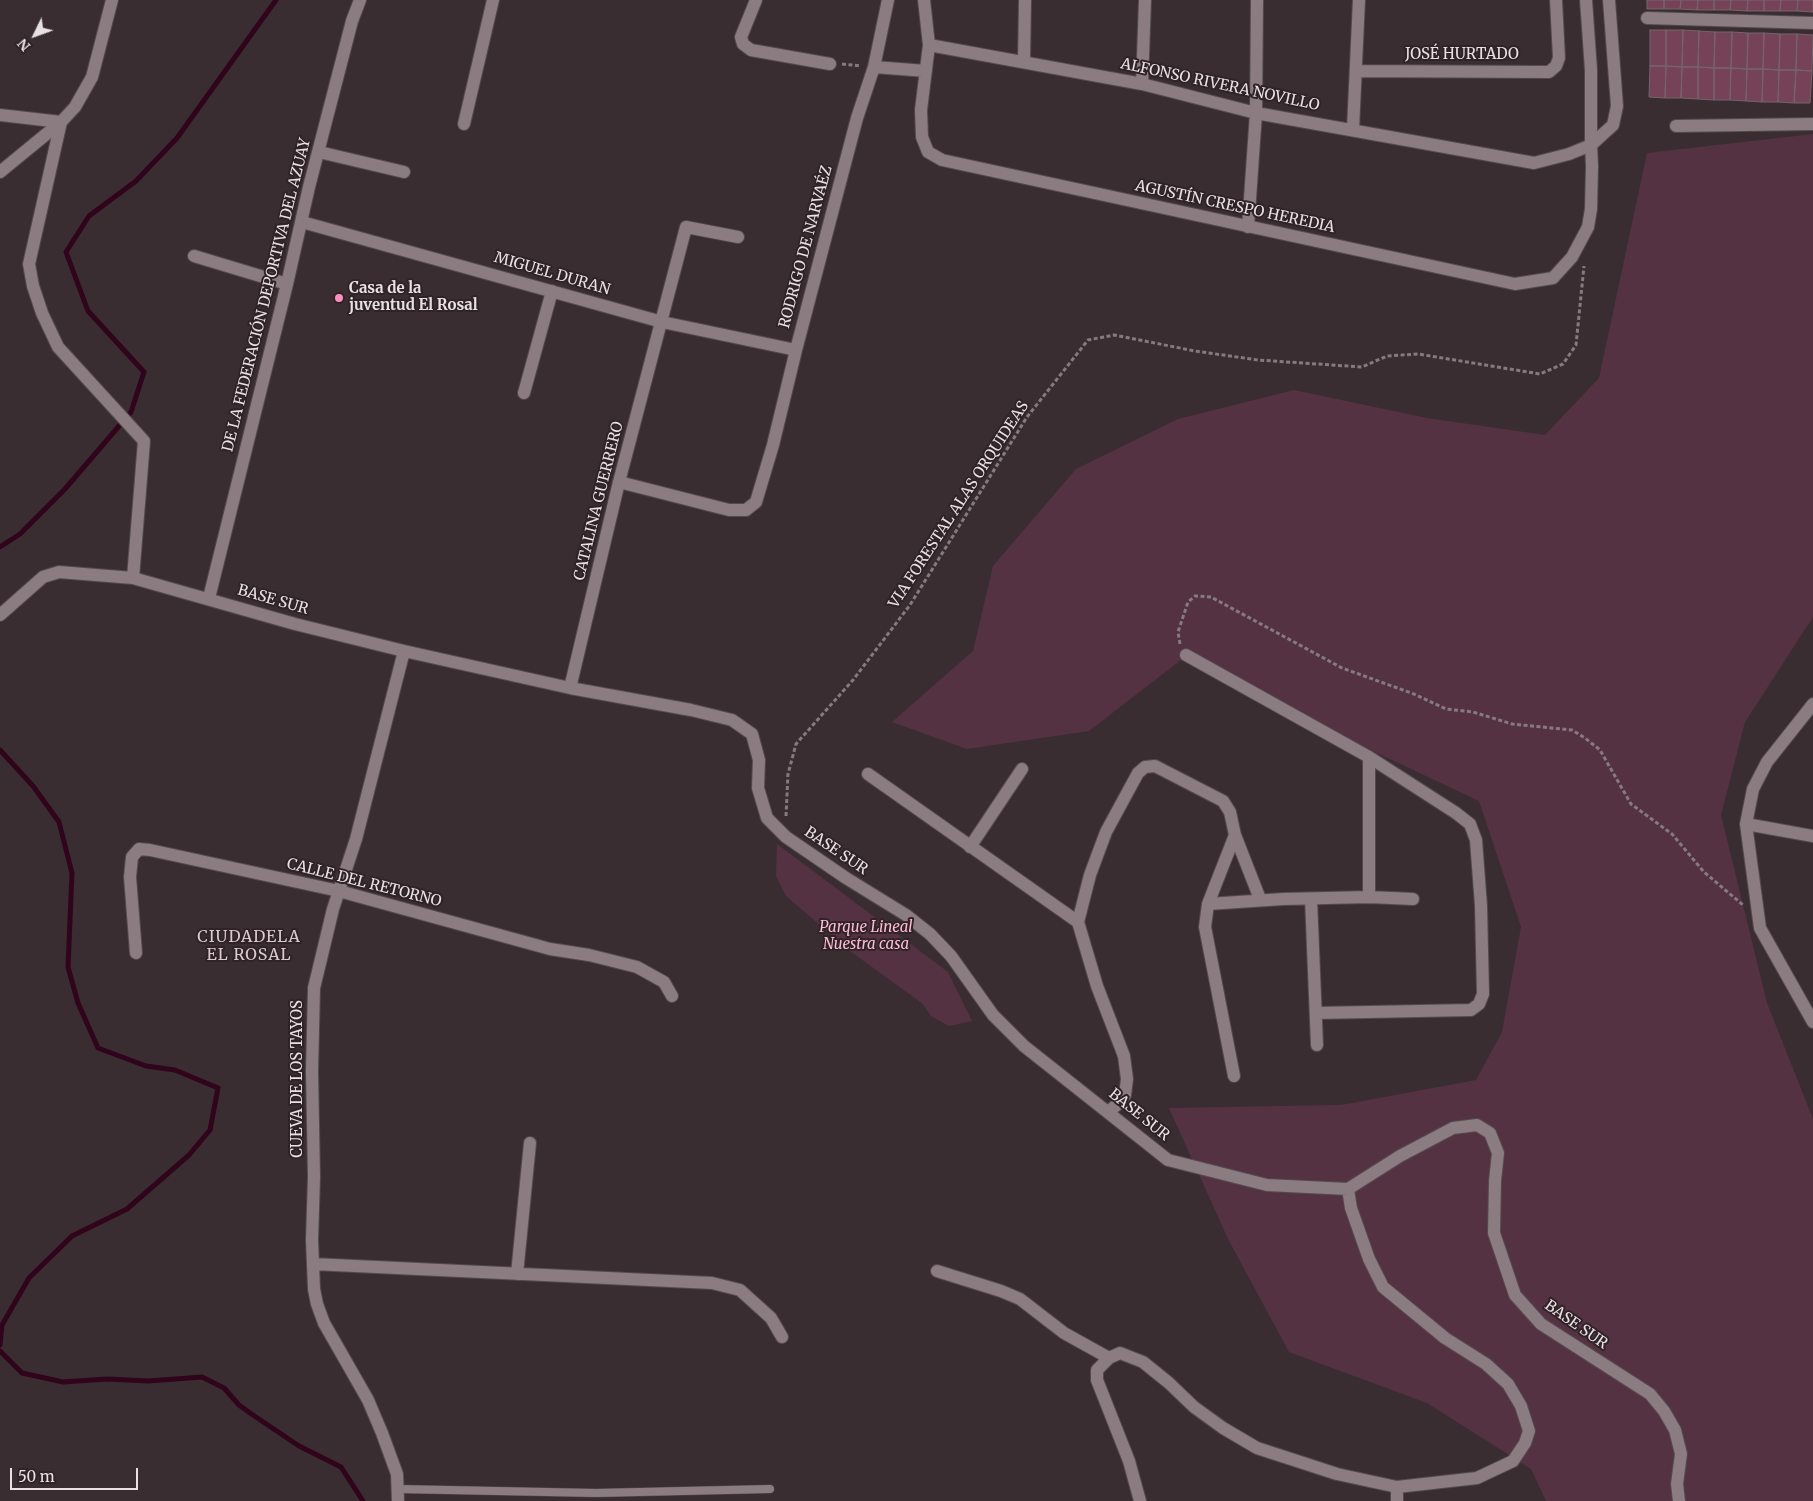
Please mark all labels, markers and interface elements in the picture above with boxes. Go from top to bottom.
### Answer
north arrow [10,10,60,60]
text: N [13,35,34,55]
street label: JOSÉ HURTADO [1405,46,1519,64]
street label: ALFONSO RIVERA NOVILLO [1119,55,1321,115]
street label: DE LA FEDERACIÓN DEPORTIVA DEL AZUAY [219,136,315,454]
street label: RODRIGO DE NARVAÉZ [776,164,836,330]
street label: AGUSTÍN CRESPO HEREDIA [1134,177,1336,237]
street label: MIGUEL DURAN [492,249,612,299]
place label: Casa de la juventud El Rosal [349,280,478,315]
marker: Casa de la juventud El Rosal [333,292,345,304]
street label: VIA FORESTAL ALAS ORQUIDEAS [885,398,1033,612]
street label: CATALINA GUERRERO [571,420,627,582]
street label: BASE SUR [236,581,310,619]
street label: BASE SUR [801,823,871,879]
street label: CALLE DEL RETORNO [285,855,443,911]
park label: Parque Lineal Nuestra casa [819,919,913,954]
district label: CIUDADELA EL ROSAL [196,927,302,965]
street label: CUEVA DE LOS TAYOS [289,1000,307,1158]
street label: BASE SUR [1105,1085,1173,1145]
street label: BASE SUR [1541,1297,1611,1353]
scale bar [12,1458,140,1490]
text: 50 m [18,1467,55,1486]

